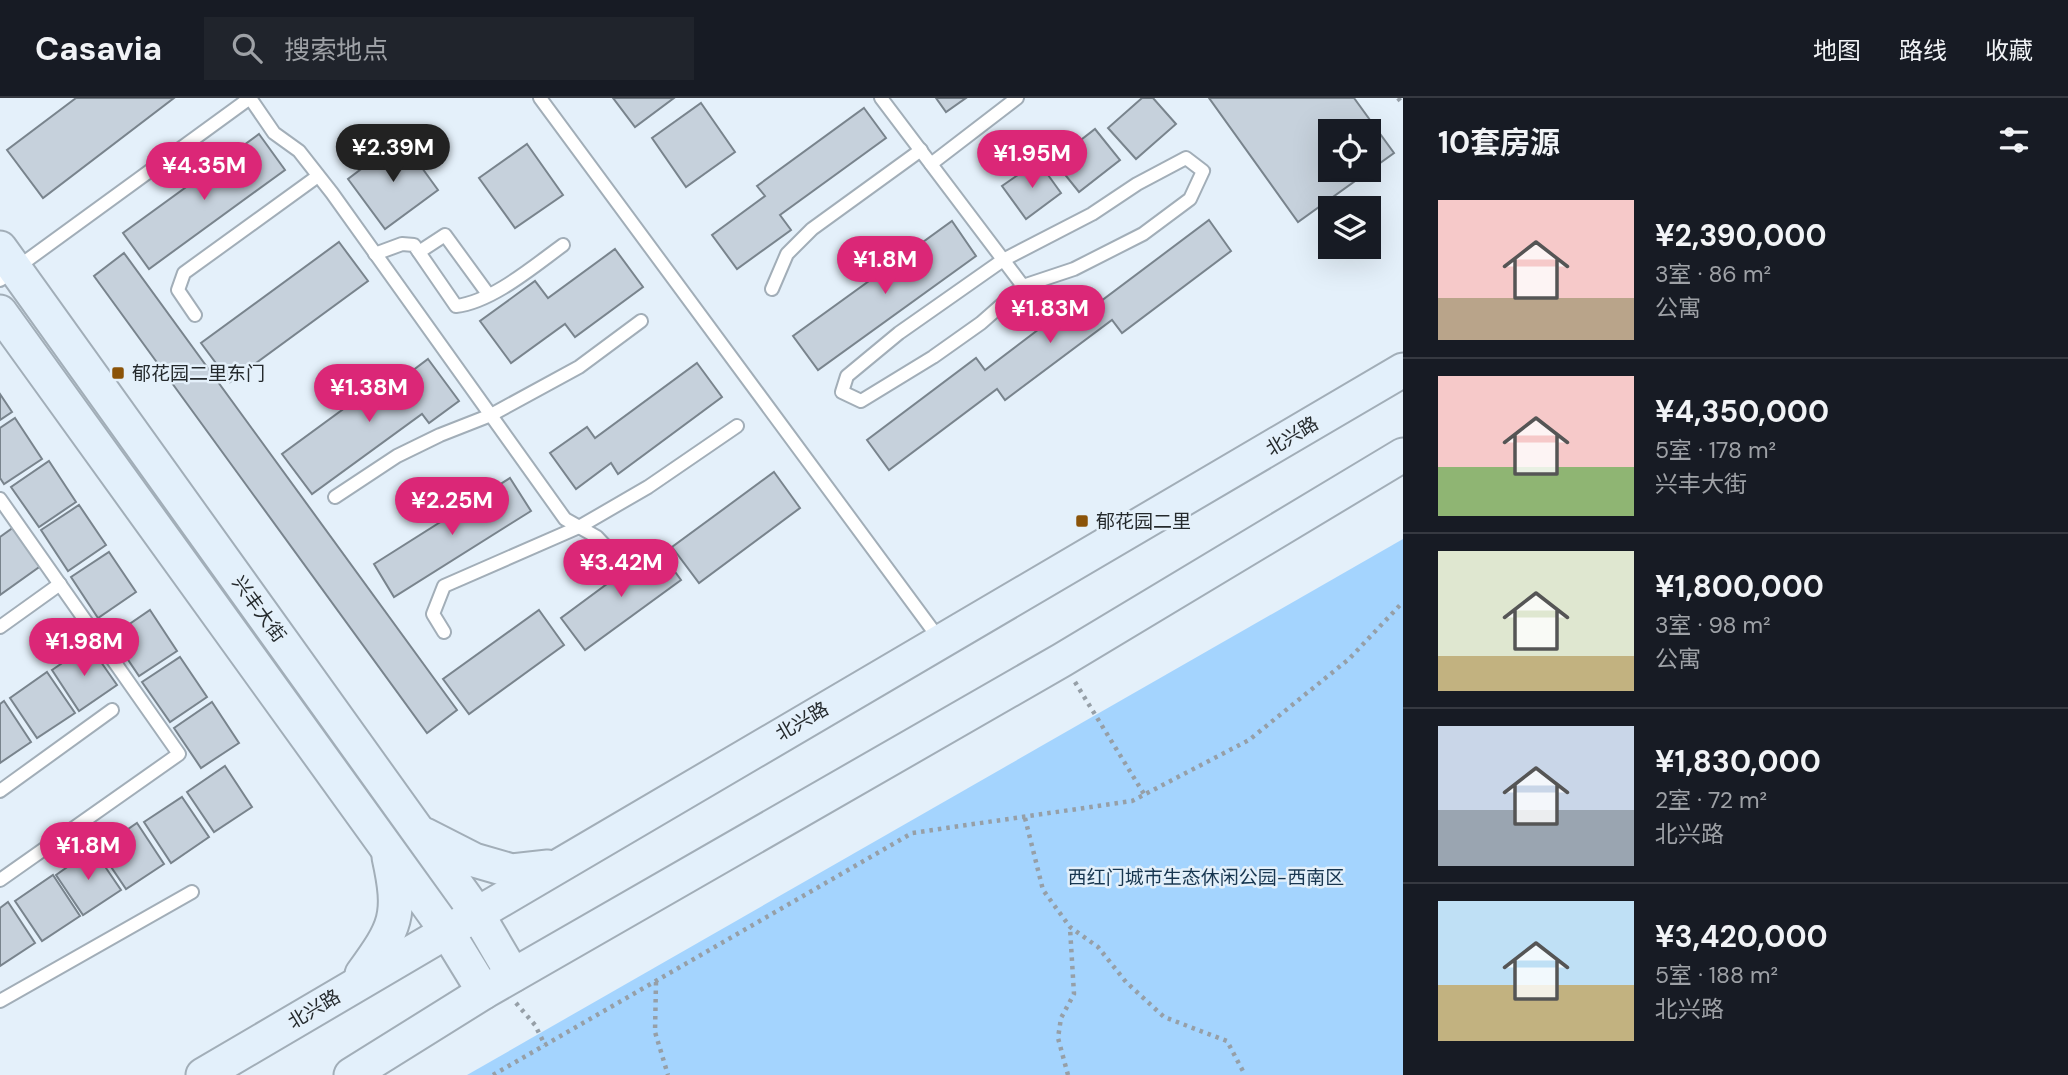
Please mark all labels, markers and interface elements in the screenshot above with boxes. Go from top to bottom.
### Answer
search box [204,17,694,80]
text: Casavia [35,27,162,70]
icon: search [228,29,266,67]
text: 搜索地点 [284,33,388,67]
text: 地图 [1813,35,1861,66]
text: 路线 [1899,35,1947,66]
text: 收藏 [1985,35,2033,66]
map controls [1318,119,1381,259]
button: locate [1318,119,1381,182]
icon: filters [1995,121,2033,159]
text: 10套房源 [1438,123,1560,162]
pin: ¥2.39M [336,125,450,184]
pin: ¥1.95M [975,130,1089,190]
text: ¥2.39M [352,132,434,162]
text: ¥1.95M [993,138,1071,168]
pin: ¥4.35M [147,142,261,202]
text: ¥4.35M [162,150,246,180]
button: layers [1318,196,1381,259]
text: ¥2,390,000 [1655,216,1827,255]
icon: home [1494,228,1578,312]
pin: ¥1.8M [836,236,934,296]
text: ¥1.8M [853,244,917,274]
text: 3室 · 86 m² [1655,259,1771,289]
pin: ¥1.83M [993,286,1107,345]
text: ¥1.83M [1011,293,1089,323]
text: 公寓 [1655,293,1701,323]
place label: 郁花园二里东门 [132,361,265,386]
pin: ¥1.38M [312,364,426,424]
marker: 郁花园二里东门 [110,365,126,381]
text: ¥1.38M [330,372,408,402]
text: ¥4,350,000 [1655,392,1829,431]
icon: home [1494,404,1578,488]
street label: 北兴路 [1261,411,1323,461]
text: 5室 · 178 m² [1655,435,1776,465]
text: 兴丰大街 [1655,469,1747,499]
pin: ¥2.25M [395,478,509,537]
text: ¥2.25M [411,485,493,515]
place label: 郁花园二里 [1096,509,1191,534]
marker: 郁花园二里 [1074,513,1090,529]
pin: ¥3.42M [564,540,678,599]
text: ¥3.42M [579,547,663,577]
text: ¥1,800,000 [1655,567,1824,606]
street label: 兴丰大街 [227,571,291,647]
icon: home [1494,579,1578,663]
text: 3室 · 98 m² [1655,610,1771,640]
pin: ¥1.98M [27,618,141,678]
text: ¥1.98M [45,626,123,656]
text: 公寓 [1655,644,1701,674]
street label: 北兴路 [771,696,833,746]
text: ¥1,830,000 [1655,742,1821,781]
icon: home [1494,754,1578,838]
text: 2室 · 72 m² [1655,785,1767,815]
text: 北兴路 [1655,819,1724,849]
pin: ¥1.8M [39,822,137,882]
text: ¥1.8M [56,830,120,860]
park label: 西红门城市生态休闲公园-西南区 [1068,865,1344,890]
text: ¥3,420,000 [1655,917,1828,956]
icon: home [1494,929,1578,1013]
text: 5室 · 188 m² [1655,960,1778,990]
street label: 北兴路 [283,984,345,1034]
text: 北兴路 [1655,994,1724,1024]

